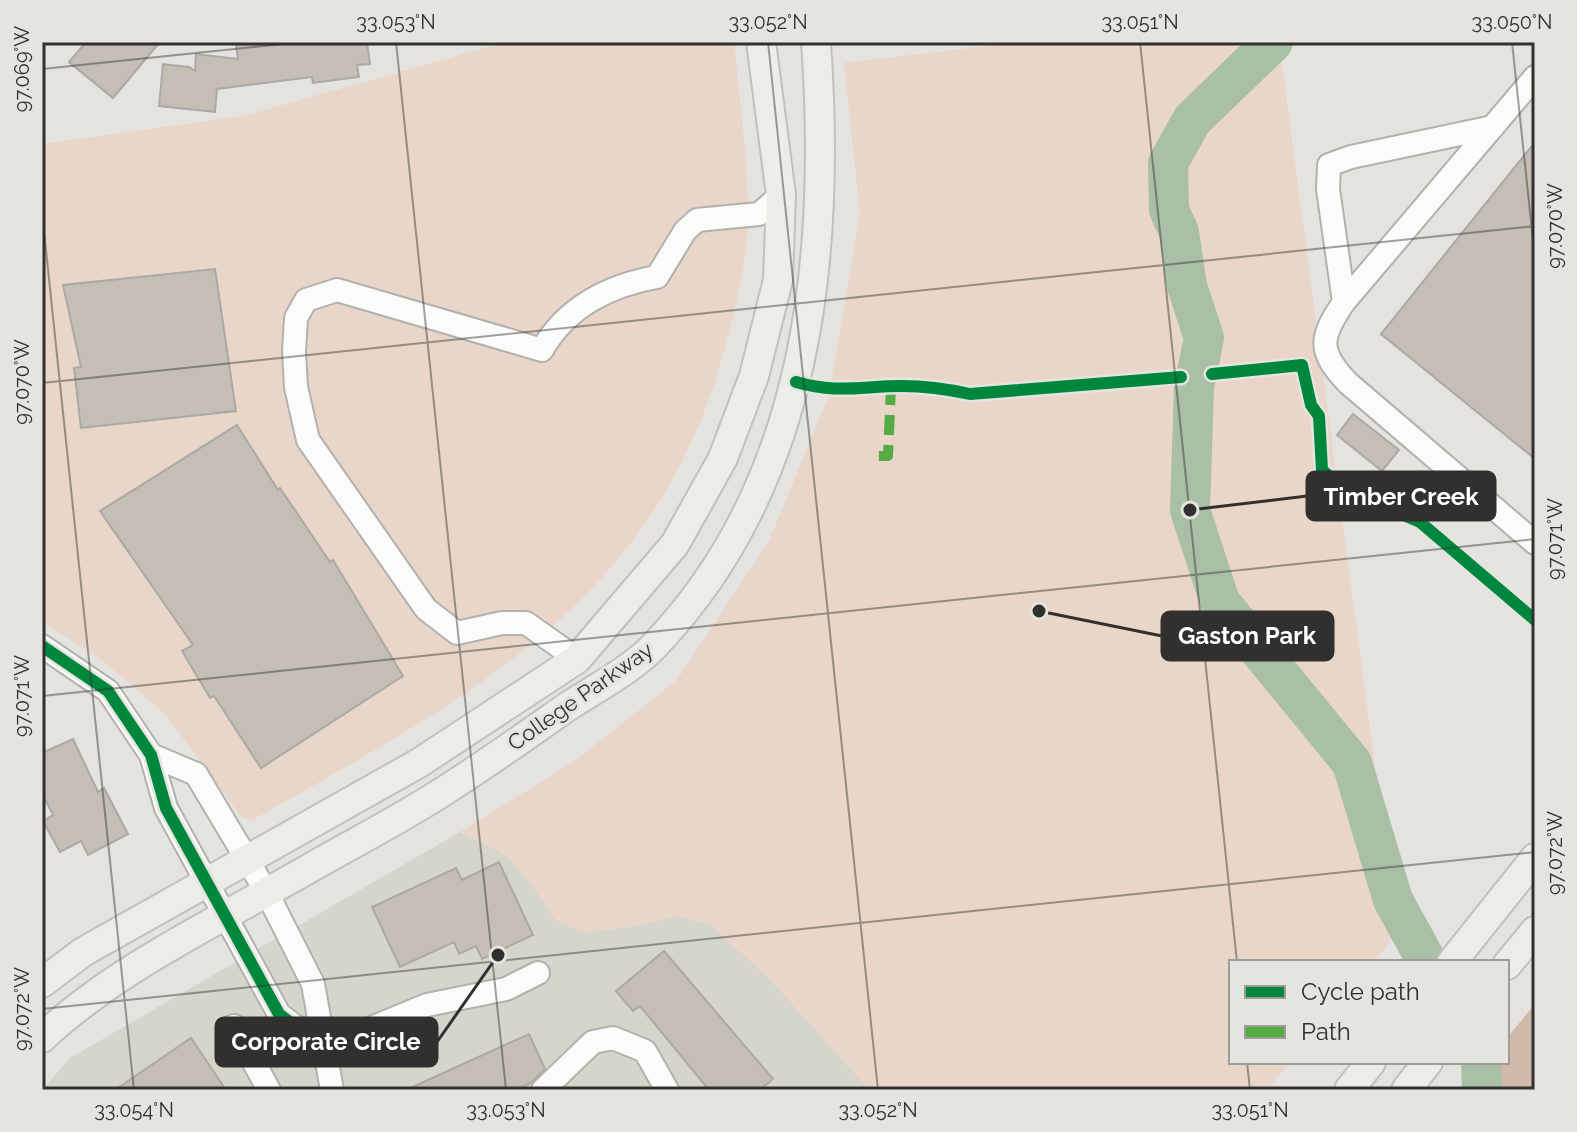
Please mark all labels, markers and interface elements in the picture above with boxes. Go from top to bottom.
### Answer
text: 33.053°N [356,10,436,34]
text: 33.052°N [728,10,808,34]
text: 33.051°N [1101,10,1179,34]
text: 33.050°N [1472,10,1552,34]
text: 97.069°W [10,26,34,112]
text: 97.070°W [1543,183,1567,269]
text: 97.070°W [10,339,34,425]
callout: Timber Creek [1307,472,1495,520]
text: Timber Creek [1323,482,1479,511]
text: 97.071°W [1543,498,1567,580]
callout: Gaston Park [1162,612,1333,660]
text: Gaston Park [1178,621,1317,650]
street label: College Parkway [502,636,658,756]
text: 97.071°W [10,655,34,737]
text: 97.072°W [1543,811,1567,895]
legend [1229,960,1509,1064]
text: 97.072°W [10,967,34,1051]
text: Cycle path [1301,977,1420,1006]
text: Path [1301,1017,1351,1046]
callout: Corporate Circle [216,1018,437,1066]
text: Corporate Circle [231,1027,421,1056]
text: 33.054°N [94,1098,174,1122]
text: 33.053°N [466,1098,546,1122]
text: 33.052°N [838,1098,918,1122]
text: 33.051°N [1211,1098,1289,1122]

